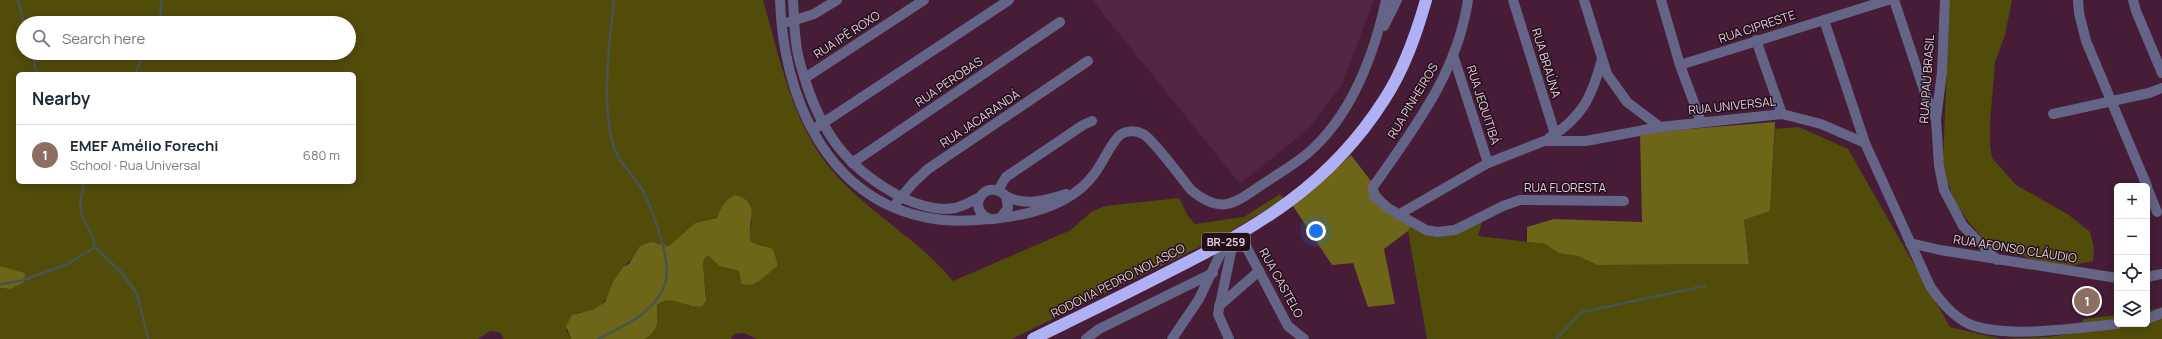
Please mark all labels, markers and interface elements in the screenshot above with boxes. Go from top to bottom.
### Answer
street label: RUA CIPRESTE [1716,6,1798,47]
street label: RUA IPÊ ROXO [810,7,884,62]
search box [16,16,356,60]
street label: RUA BRAÚNA [1528,26,1565,100]
icon: search [30,27,52,49]
text: Search here [62,28,145,49]
street label: RUA PAU BRASIL [1915,34,1938,124]
street label: RUA PEROBAS [912,53,986,110]
street label: RUA PINHEIROS [1383,60,1442,142]
street label: RUA JEQUITIBÁ [1463,63,1504,147]
street label: RUA JACARANDÁ [936,85,1023,152]
text: Nearby [32,87,90,110]
street label: RUA UNIVERSAL [1687,92,1777,119]
text: EMEF Amélio Forechi [70,135,218,156]
text: 1 [42,146,48,164]
text: 680 m [303,146,340,164]
text: School · Rua Universal [70,156,201,174]
street label: RUA FLORESTA [1524,179,1607,196]
map controls [2114,183,2150,327]
button: + [2114,183,2150,219]
button: − [2114,219,2150,255]
your location [1306,221,1326,241]
street label: RUA AFONSO CLÁUDIO [1952,230,2078,267]
road number: BR-259 [1202,233,1250,251]
street label: RODOVIA PEDRO NOLASCO [1048,239,1188,322]
street label: RUA CASTELO [1255,245,1308,321]
button: locate [2114,255,2150,291]
pin: 1 [2074,286,2100,316]
button: layers [2114,291,2150,327]

